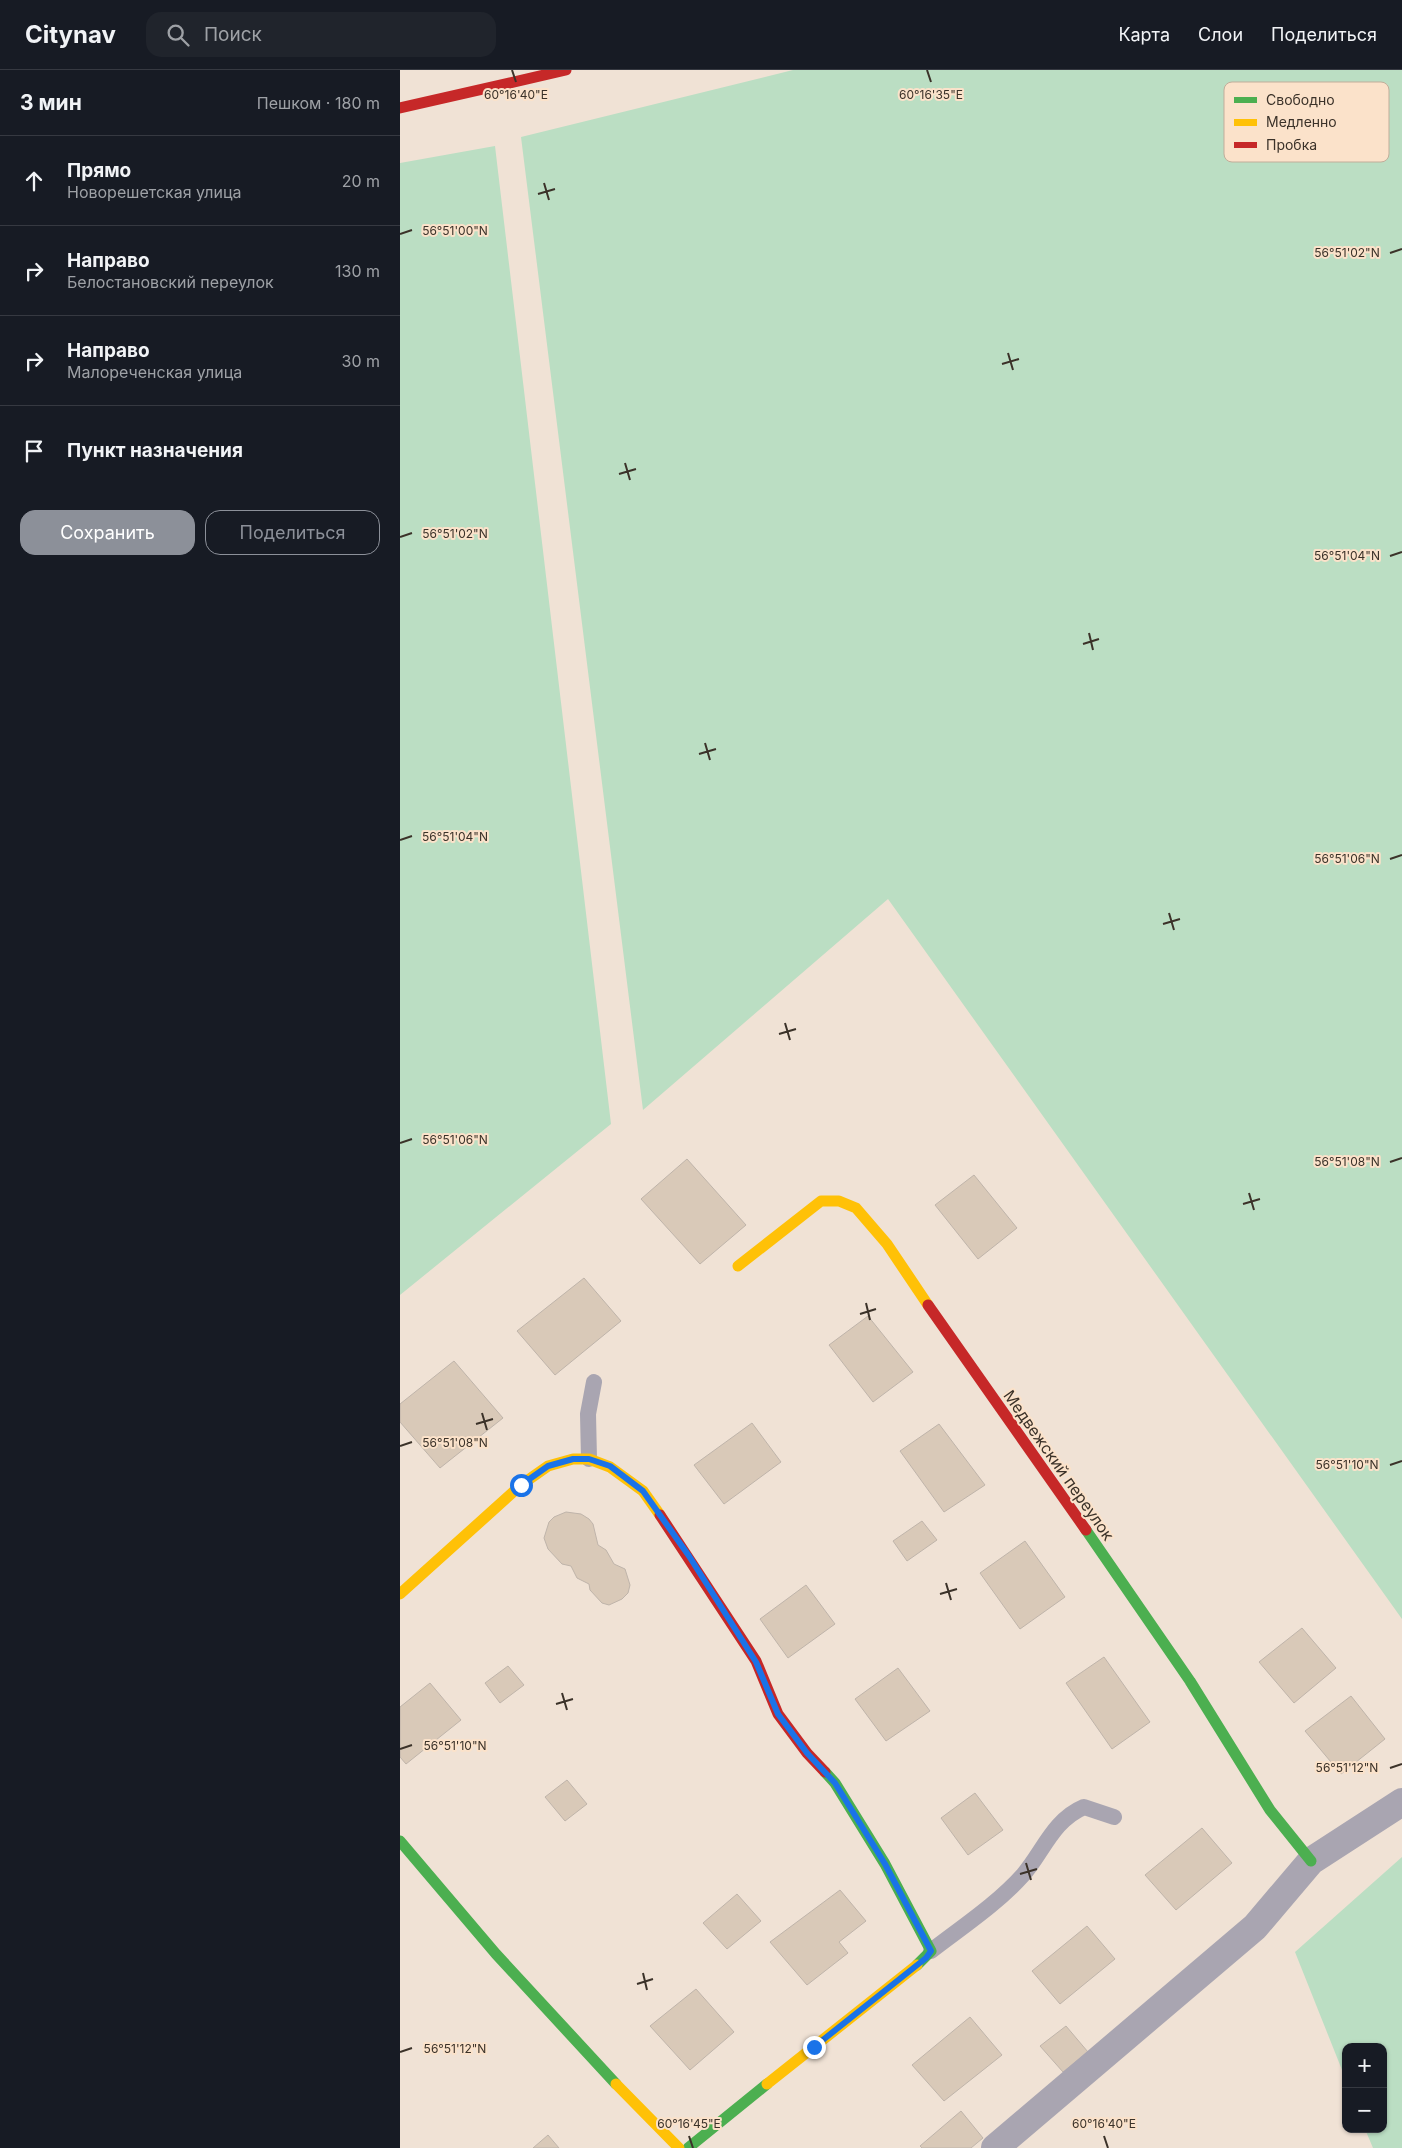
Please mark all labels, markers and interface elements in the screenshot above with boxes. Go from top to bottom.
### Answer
search box [146,12,496,57]
text: Citynav [25,20,116,49]
icon: search [164,21,192,49]
text: Поиск [204,23,262,46]
text: Карта [1118,24,1170,45]
text: Слои [1198,24,1243,45]
text: Поделиться [1271,24,1377,45]
legend [1224,82,1389,162]
text: 60°16'40"E [484,87,548,102]
text: 60°16'35"E [899,87,963,102]
text: 3 мин [20,90,82,115]
text: Свободно [1266,91,1335,108]
text: Пешком · 180 m [257,93,380,113]
text: Медленно [1266,113,1337,130]
text: Пробка [1266,136,1317,153]
text: Прямо [67,159,131,182]
icon: ahead [20,167,48,195]
text: 20 m [342,171,380,191]
text: Новорешетская улица [67,182,242,202]
text: 56°51'00"N [422,223,488,238]
text: 56°51'02"N [1314,245,1380,260]
text: Направо [67,249,150,272]
icon: right [20,257,48,285]
text: 130 m [335,261,380,281]
text: Белостановский переулок [67,272,274,292]
text: Направо [67,339,150,362]
icon: right [20,347,48,375]
text: 30 m [342,351,380,371]
text: Малореченская улица [67,362,242,382]
icon: arrive [20,437,48,465]
text: Пункт назначения [67,439,243,462]
button: Сохранить [20,510,195,555]
button: Поделиться [205,510,380,555]
text: 56°51'02"N [422,526,488,541]
text: 56°51'04"N [1314,548,1380,563]
text: 56°51'04"N [422,829,488,844]
text: 56°51'06"N [1314,851,1380,866]
text: 56°51'06"N [422,1132,488,1147]
text: 56°51'08"N [1314,1154,1380,1169]
street label: Медвежский переулок [999,1386,1119,1544]
text: 56°51'08"N [422,1435,488,1450]
text: 56°51'10"N [1315,1457,1379,1472]
route start [510,1474,533,1497]
text: 56°51'10"N [423,1738,487,1753]
text: 56°51'12"N [1316,1760,1378,1775]
route end [803,2036,826,2059]
text: 56°51'12"N [424,2041,486,2056]
map controls [1342,2043,1387,2133]
button: + [1342,2043,1387,2088]
button: − [1342,2088,1387,2133]
text: 60°16'45"E [657,2116,721,2131]
text: 60°16'40"E [1072,2116,1136,2131]

